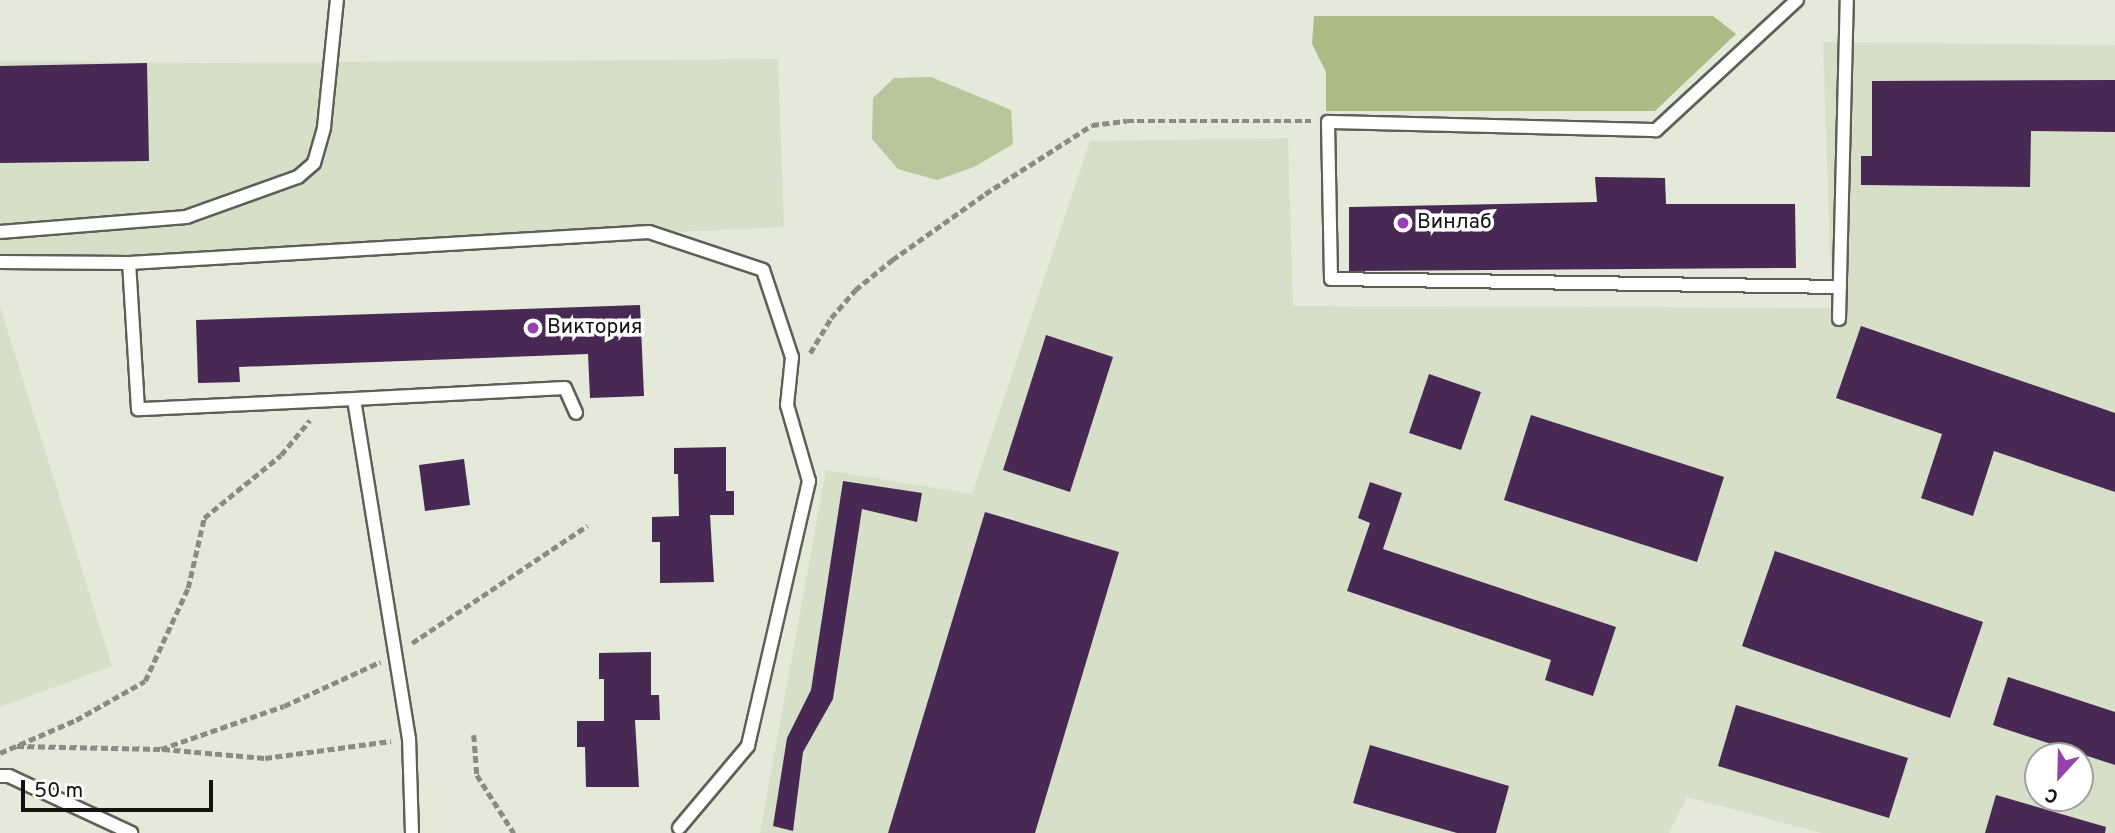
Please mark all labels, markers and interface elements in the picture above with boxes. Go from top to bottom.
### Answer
place label: Винлаб [1417,210,1492,236]
marker: Винлаб [1395,215,1411,231]
place label: Виктория [547,315,643,341]
marker: Виктория [525,320,541,336]
north arrow [2024,742,2094,812]
scale bar [24,766,217,810]
text: 50 m [34,778,83,805]
text: С [2042,781,2062,808]

